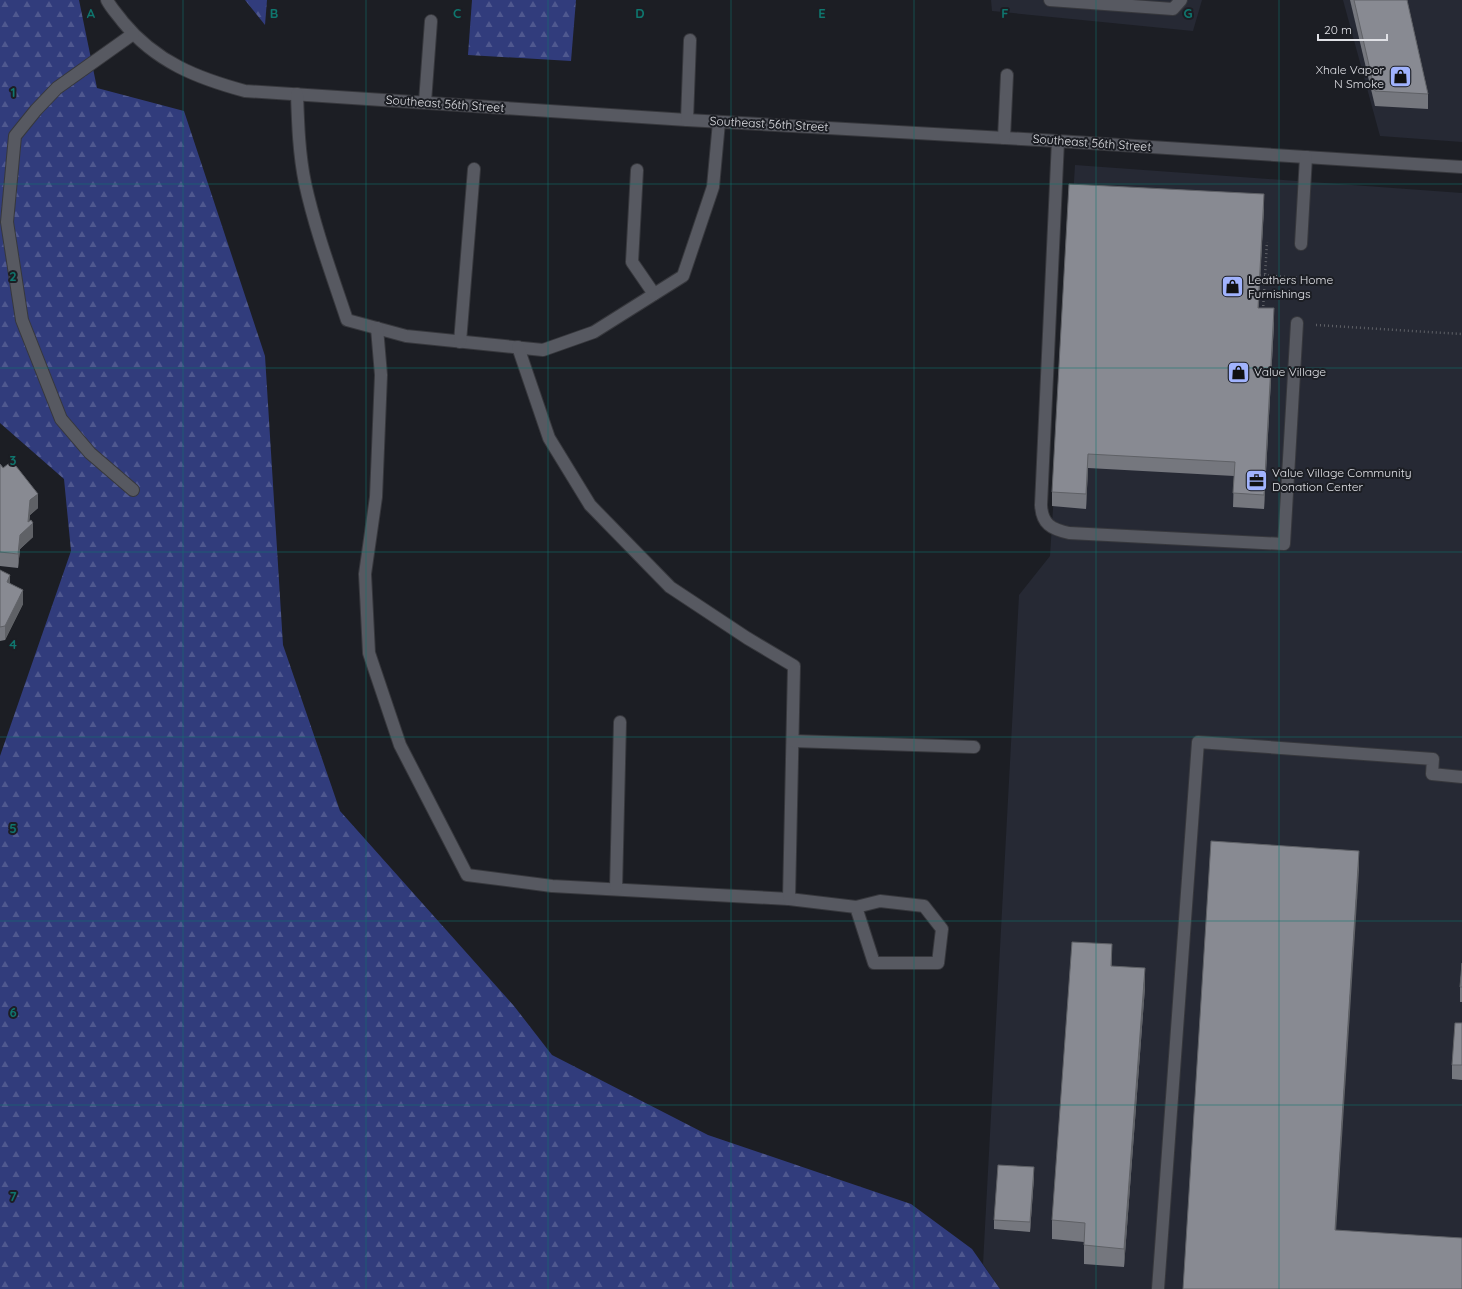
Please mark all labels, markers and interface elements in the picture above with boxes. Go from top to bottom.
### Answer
text: A [87,5,96,21]
text: B [270,5,278,21]
text: C [453,5,461,21]
text: D [635,5,645,21]
text: E [818,5,826,21]
text: F [1001,5,1009,21]
text: G [1183,5,1193,21]
scale bar [1318,16,1387,42]
text: 20 m [1324,22,1352,37]
place label: Xhale Vapor N Smoke [1316,62,1384,91]
shop icon: Xhale Vapor N Smoke [1387,64,1413,90]
text: 1 [10,84,16,100]
street label: Southeast 56th Street [385,92,505,115]
street label: Southeast 56th Street [709,113,829,134]
street label: Southeast 56th Street [1032,131,1152,154]
text: 2 [9,268,17,284]
place label: Leathers Home Furnishings [1248,272,1334,301]
shop icon: Leathers Home Furnishings [1219,274,1245,300]
shop icon: Value Village [1225,359,1251,385]
place label: Value Village [1254,364,1326,379]
text: 3 [10,452,17,468]
place label: Value Village Community Donation Center [1272,465,1412,494]
office icon: Value Village Community Donation Center [1244,467,1270,493]
text: 4 [9,636,17,652]
text: 5 [9,820,17,836]
text: 6 [9,1004,17,1020]
text: 7 [9,1188,17,1204]

